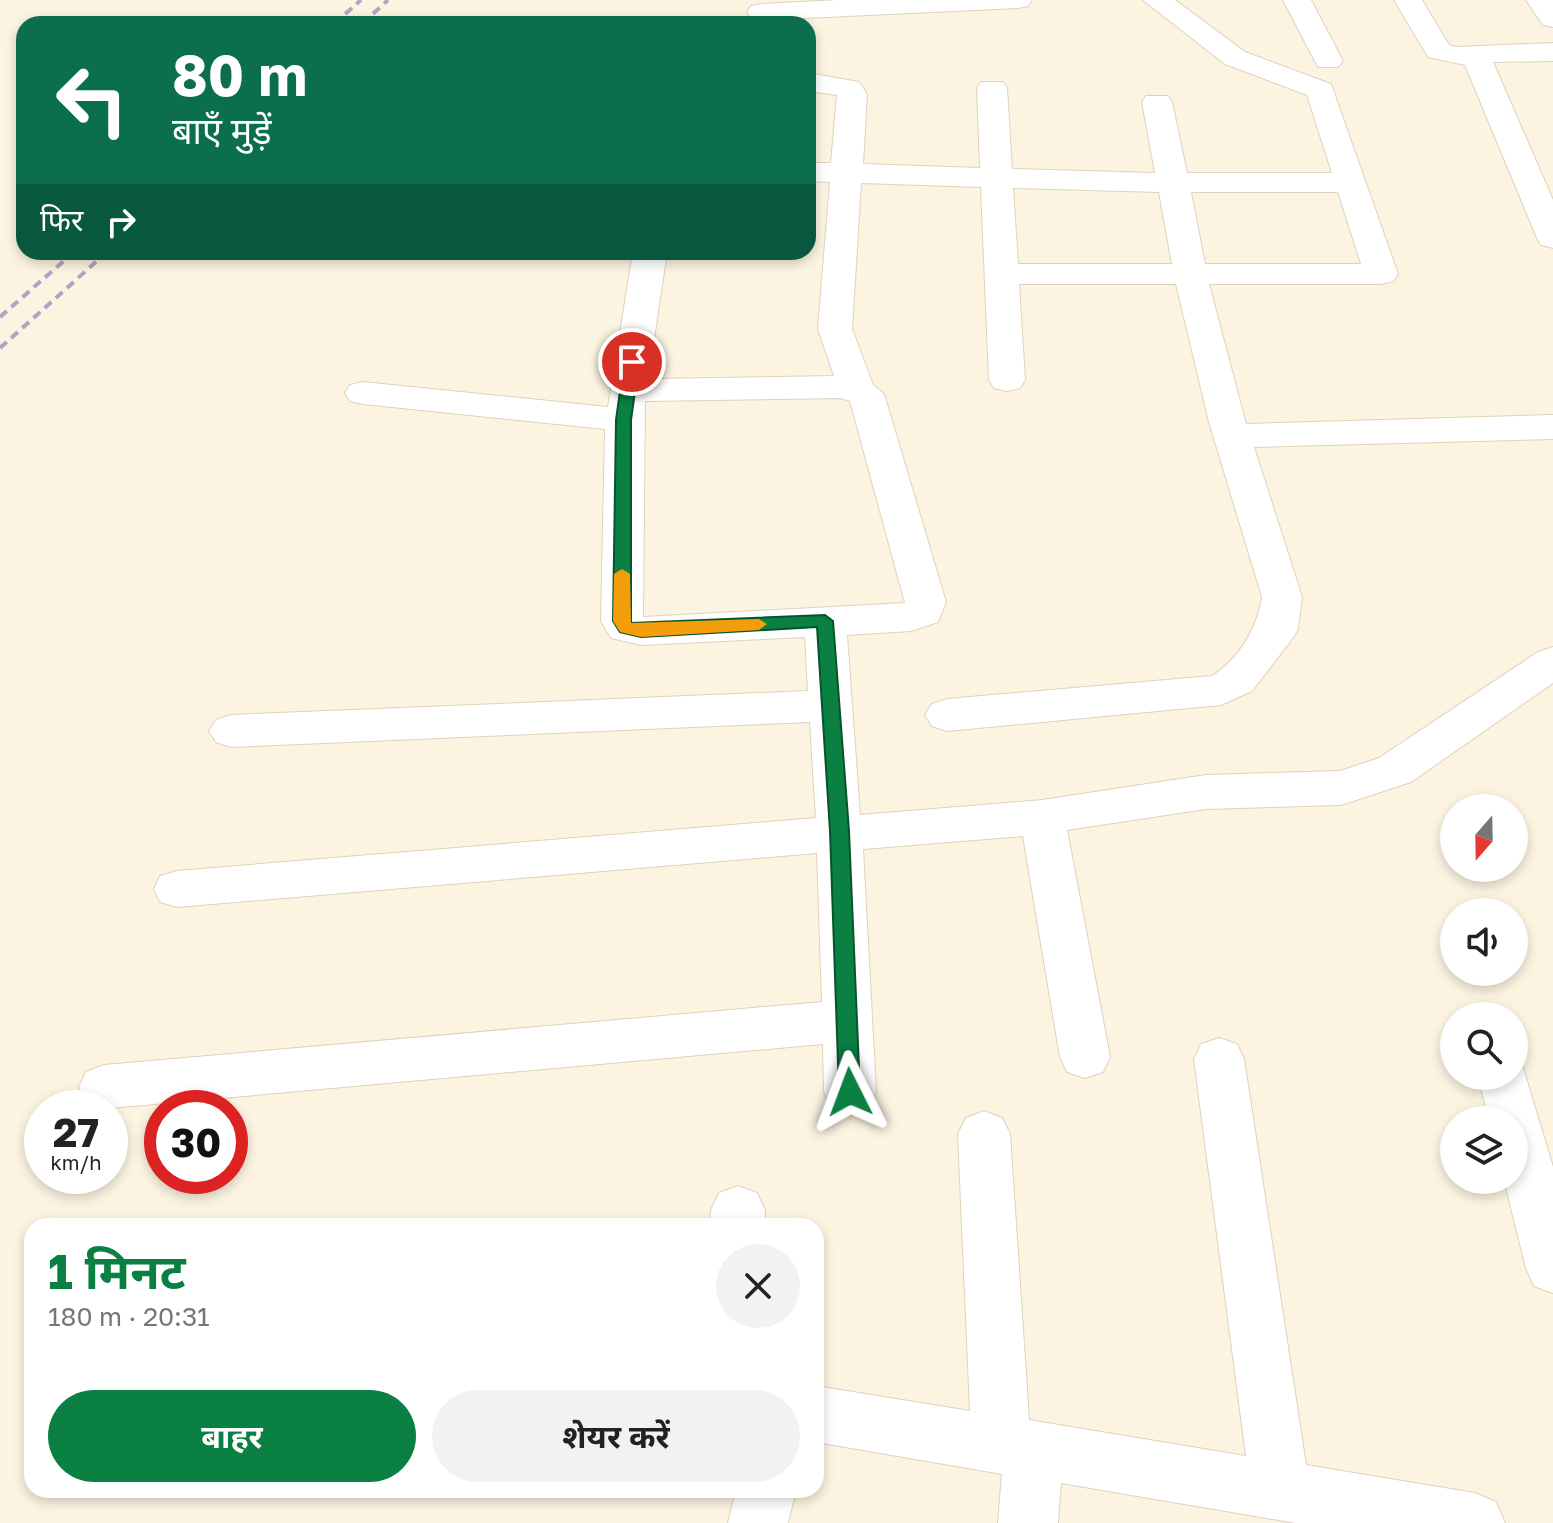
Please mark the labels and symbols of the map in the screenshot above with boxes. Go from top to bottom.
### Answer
pin [598,328,666,396]
north arrow [1440,794,1528,882]
position arrow [808,1050,892,1134]
speed limit sign: 30 [144,1090,248,1194]

